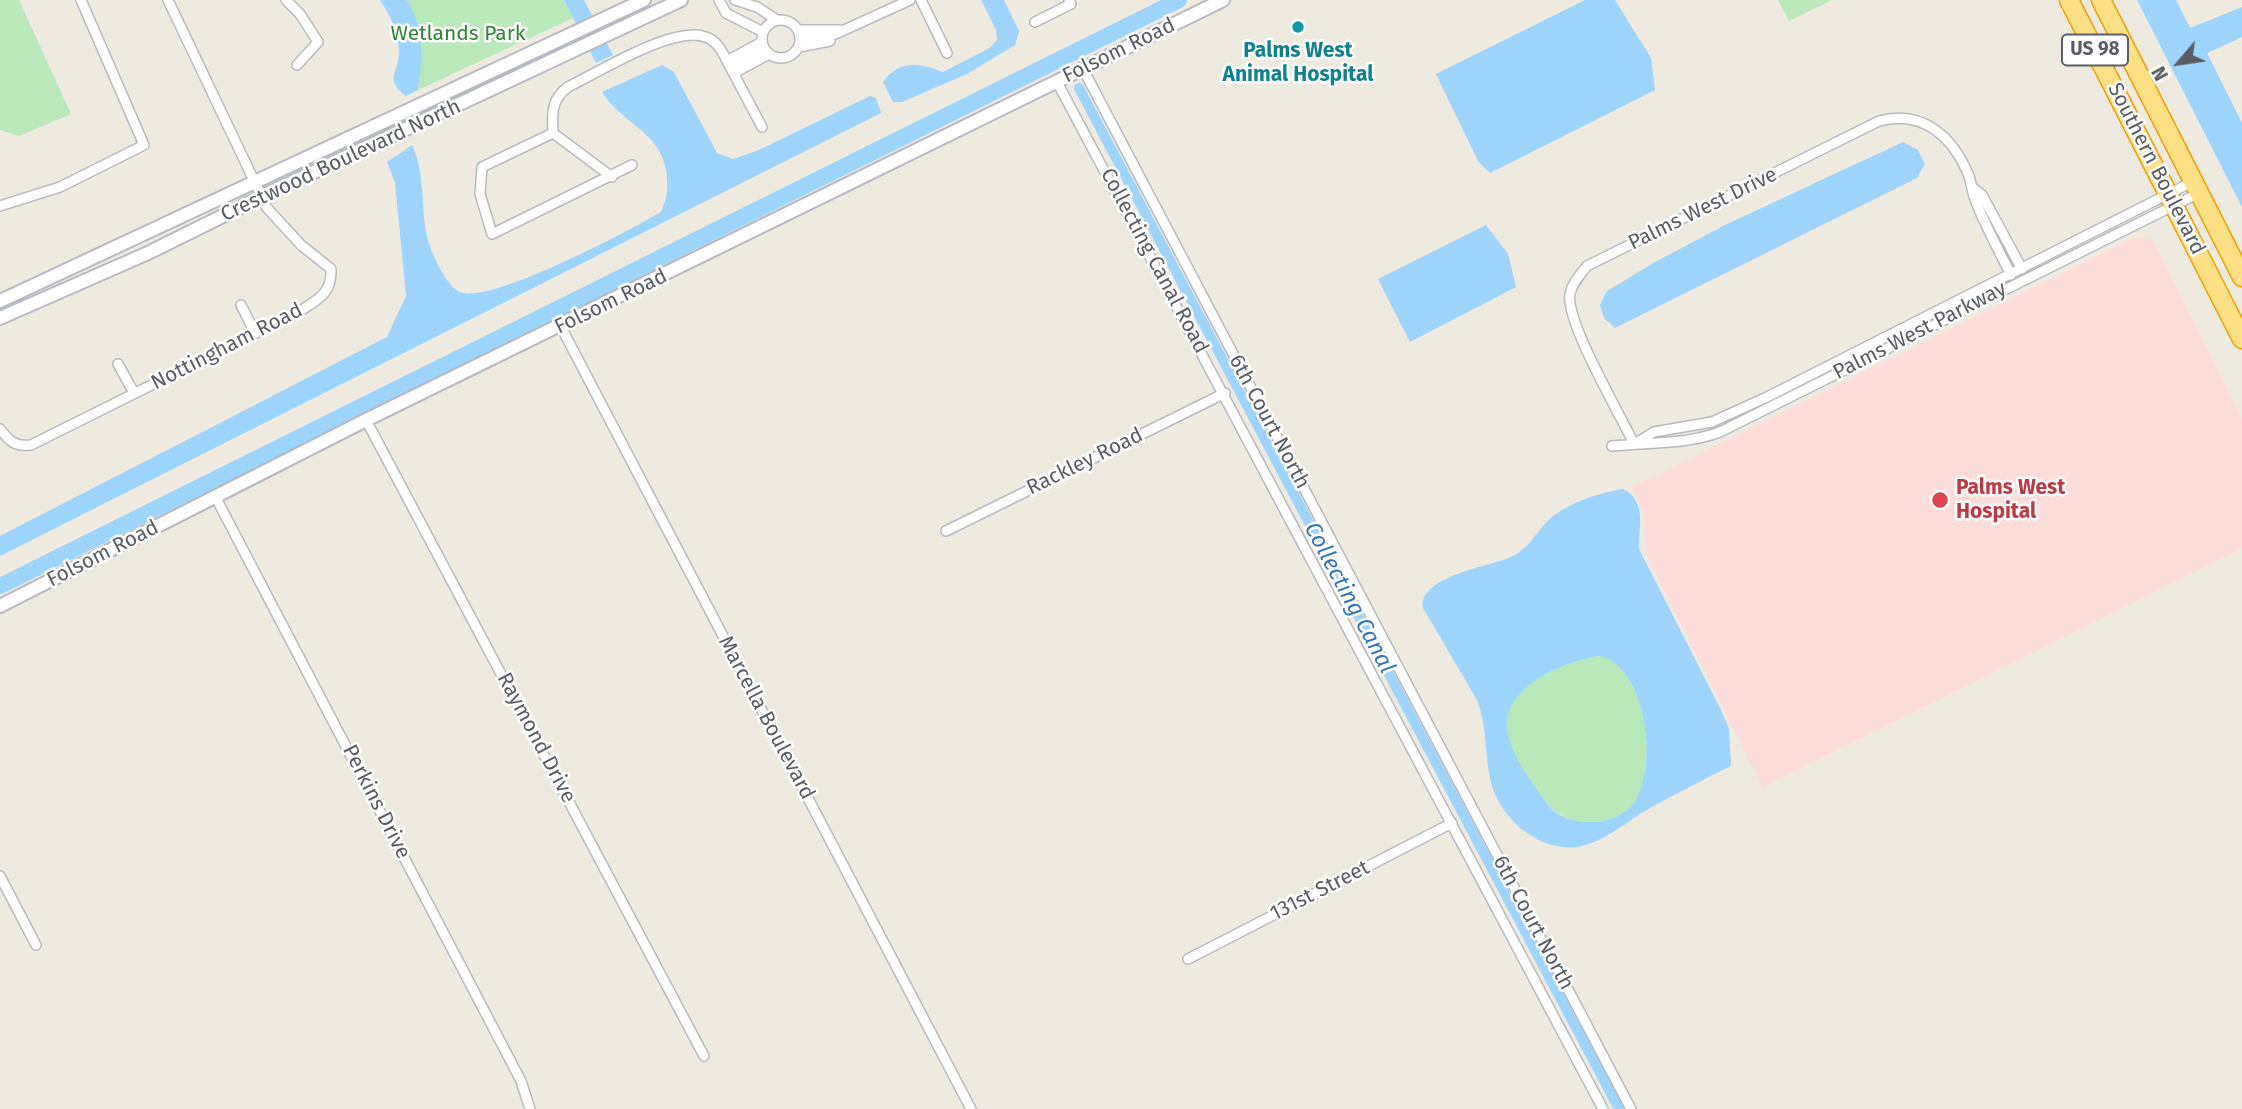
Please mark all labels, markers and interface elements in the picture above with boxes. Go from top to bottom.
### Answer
street label: Folsom Road [1059,13,1179,89]
marker: Palms West Animal Hospital [1290,19,1306,35]
park label: Wetlands Park [391,21,525,47]
north arrow [2144,28,2214,98]
road number: US 98 [2062,34,2128,66]
place label: Palms West Animal Hospital [1223,38,1373,88]
text: N [2147,62,2173,85]
street label: Southern Boulevard [2102,79,2210,259]
street label: Crestwood Boulevard North [217,94,465,228]
street label: Palms West Drive [1624,162,1782,256]
street label: Collecting Canal Road [1094,164,1214,358]
street label: Folsom Road [551,264,671,340]
street label: Palms West Parkway [1829,276,2011,386]
street label: Nottingham Road [147,298,307,396]
street label: 6th Court North [1223,351,1315,493]
street label: Rackley Road [1023,423,1147,501]
place label: Palms West Hospital [1956,475,2065,525]
marker: Palms West Hospital [1930,490,1950,510]
street label: Folsom Road [43,515,163,593]
water label: Collecting Canal [1298,518,1400,678]
street label: Marcella Boulevard [712,632,820,804]
street label: Raymond Drive [491,669,581,807]
street label: Perkins Drive [336,741,416,863]
street label: 6th Court North [1487,852,1579,994]
street label: 131st Street [1266,855,1374,927]

